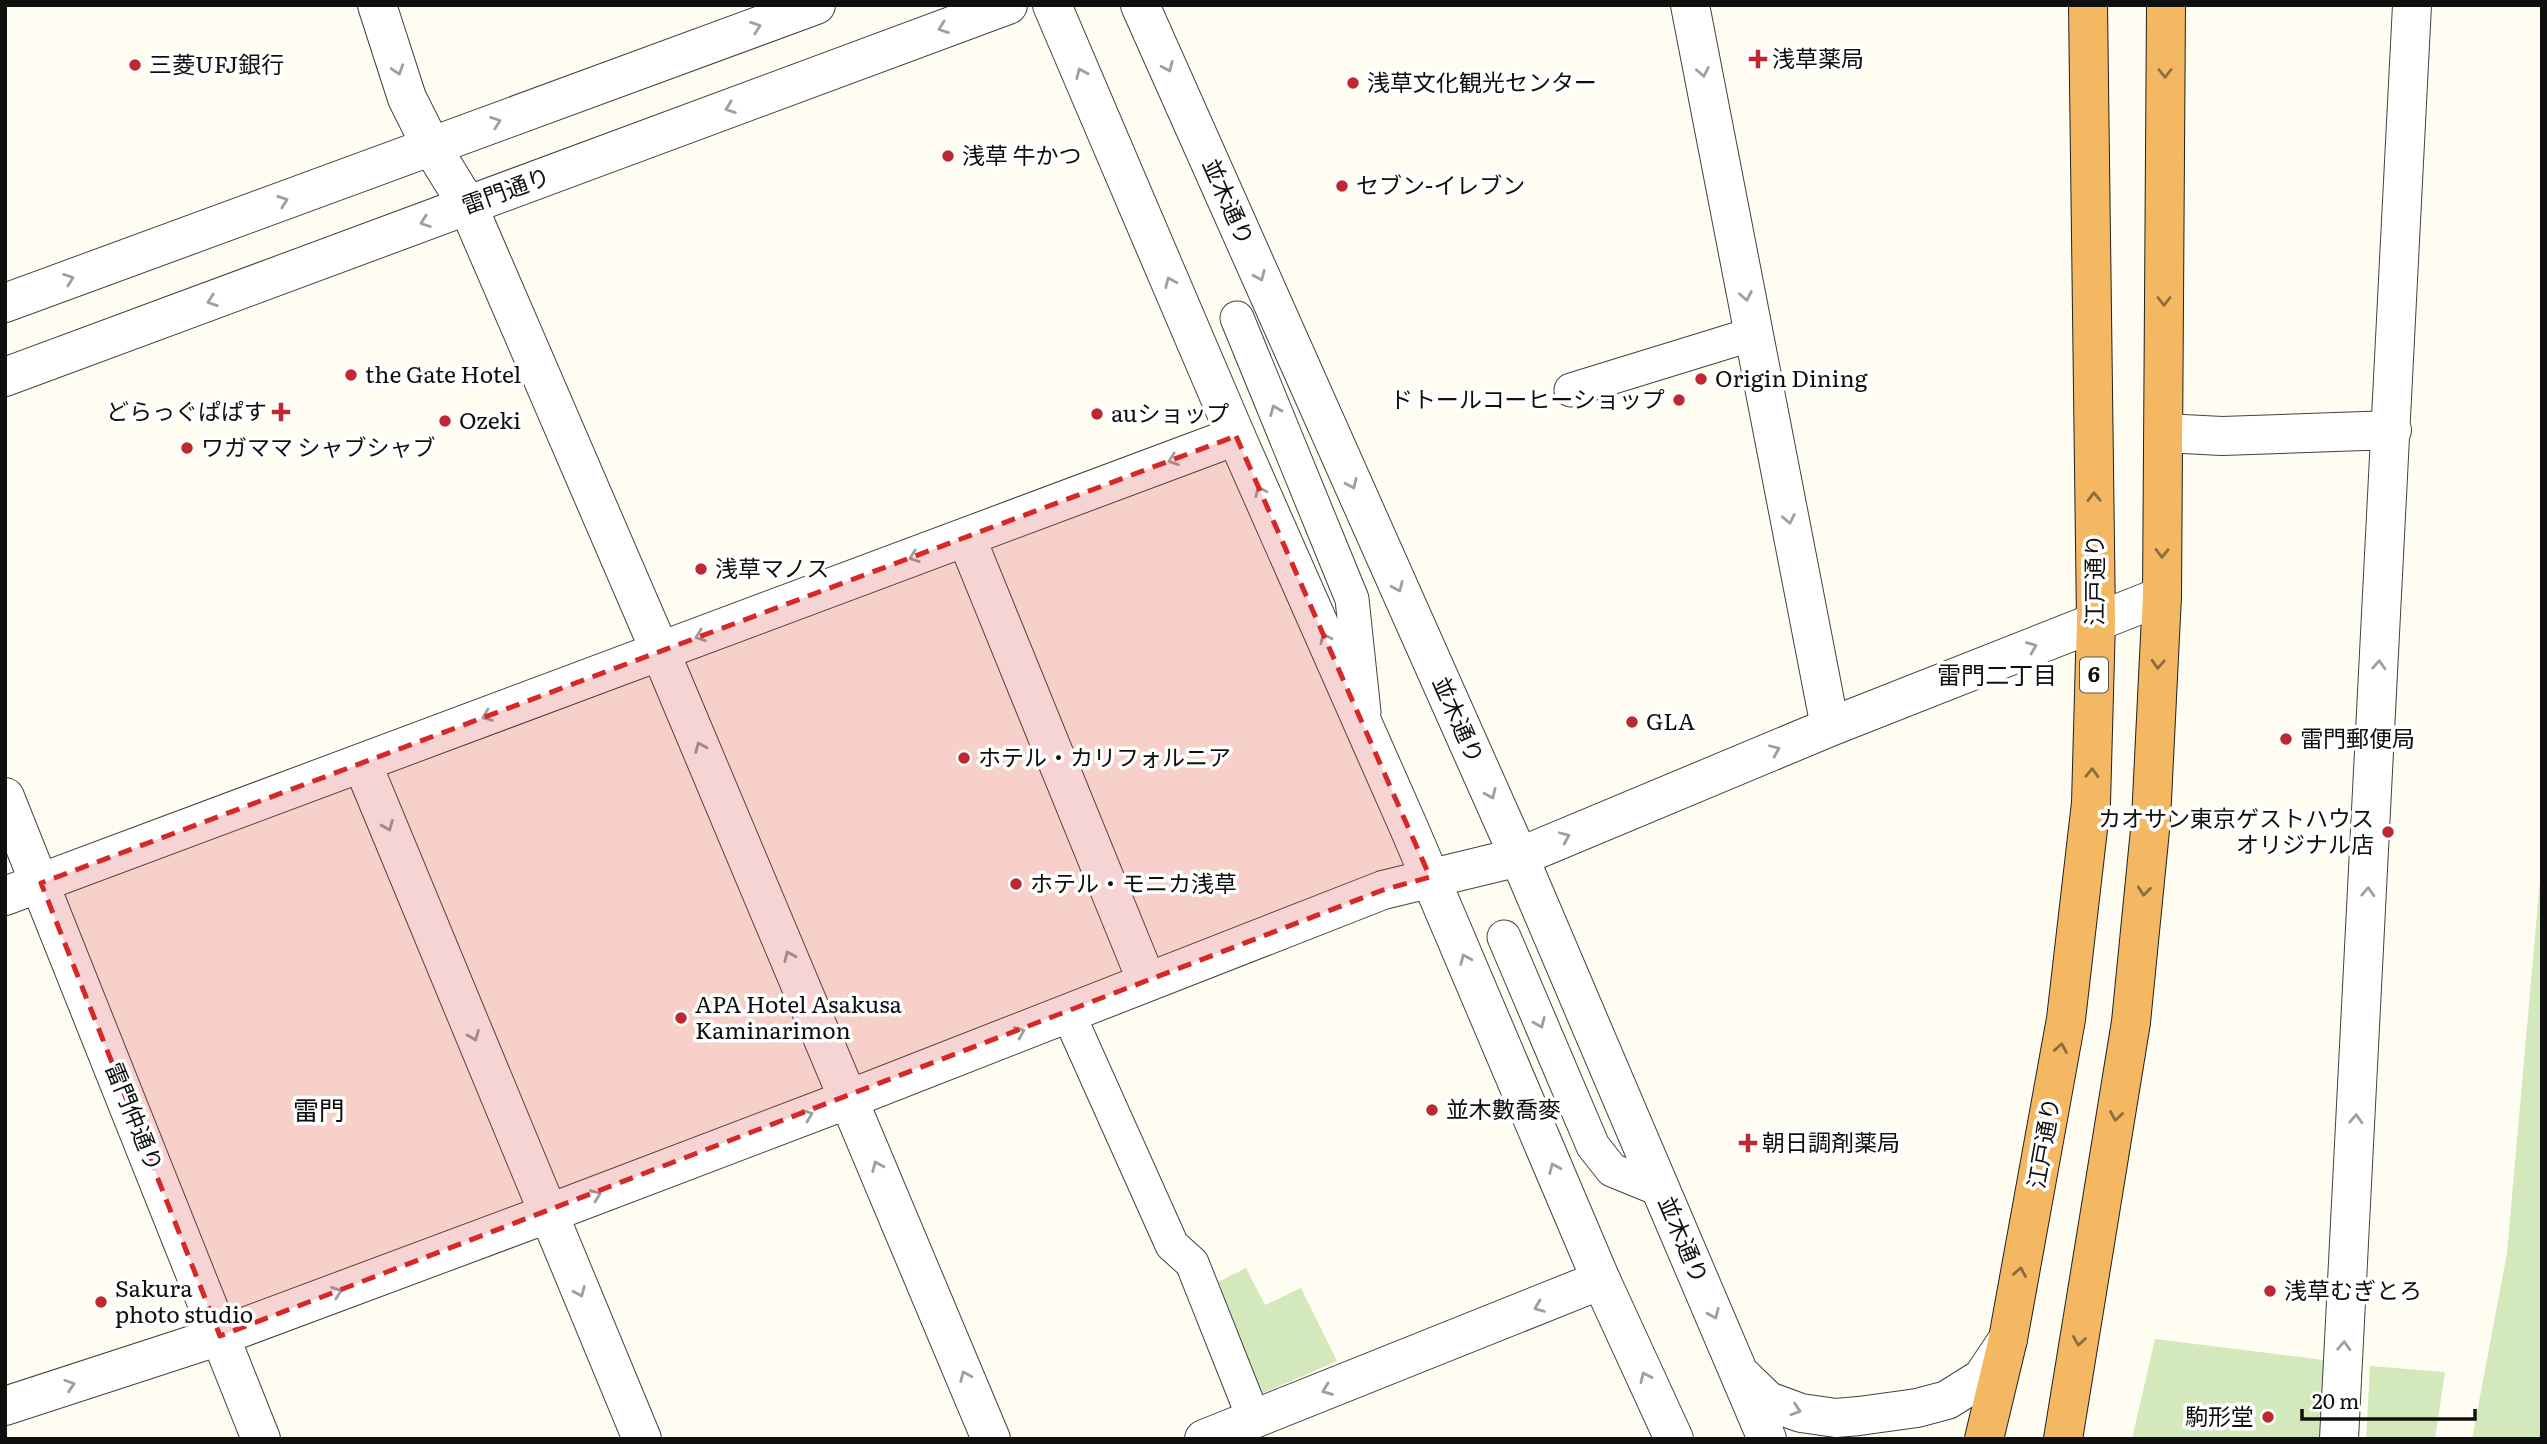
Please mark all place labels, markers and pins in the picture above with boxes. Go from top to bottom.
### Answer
place label: 浅草薬局 [1772,40,1864,74]
place label: 三菱UFJ銀行 [149,46,284,80]
marker: 浅草薬局 [1750,51,1766,67]
marker: 三菱UFJ銀行 [127,57,143,73]
place label: 浅草文化観光センター [1367,64,1597,98]
marker: 浅草文化観光センター [1345,75,1361,91]
place label: 浅草 牛かつ [962,137,1082,171]
marker: 浅草 牛かつ [940,148,956,164]
place label: セブン-イレブン [1356,167,1525,201]
marker: セブン-イレブン [1334,178,1350,194]
place label: the Gate Hotel [365,356,522,390]
place label: Origin Dining [1715,360,1868,394]
marker: the Gate Hotel [343,367,359,383]
marker: Origin Dining [1693,371,1709,387]
place label: ドトールコーヒーショップ [1390,381,1665,415]
marker: ドトールコーヒーショップ [1671,392,1687,408]
place label: どらっぐぱぱす [106,393,267,427]
place label: auショップ [1111,395,1229,429]
place label: Ozeki [459,402,521,436]
marker: どらっぐぱぱす [273,404,289,420]
marker: auショップ [1089,406,1105,422]
marker: Ozeki [437,413,453,429]
place label: ワガママ シャブシャブ [201,429,436,463]
marker: ワガママ シャブシャブ [179,440,195,456]
place label: 浅草マノス [715,550,829,584]
marker: 浅草マノス [693,561,709,577]
place label: GLA [1646,703,1695,737]
marker: GLA [1624,714,1640,730]
place label: 雷門郵便局 [2300,720,2415,754]
marker: 雷門郵便局 [2278,731,2294,747]
place label: ホテル・カリフォルニア [978,739,1231,773]
marker: ホテル・カリフォルニア [956,750,972,766]
place label: カオサン東京ゲストハウス オリジナル店 [2098,800,2374,860]
marker: カオサン東京ゲストハウス オリジナル店 [2380,824,2396,840]
place label: ホテル・モニカ浅草 [1030,865,1237,899]
marker: ホテル・モニカ浅草 [1008,876,1024,892]
place label: APA Hotel Asakusa Kaminarimon [695,986,903,1046]
marker: APA Hotel Asakusa Kaminarimon [673,1010,689,1026]
place label: 並木數喬麥 [1446,1091,1561,1125]
marker: 並木數喬麥 [1424,1102,1440,1118]
place label: 朝日調剤薬局 [1762,1124,1900,1158]
marker: 朝日調剤薬局 [1740,1135,1756,1151]
place label: Sakura photo studio [115,1270,253,1330]
place label: 浅草むぎとろ [2284,1272,2422,1306]
marker: 浅草むぎとろ [2262,1283,2278,1299]
marker: Sakura photo studio [93,1294,109,1310]
place label: 駒形堂 [2185,1398,2254,1432]
marker: 駒形堂 [2260,1409,2276,1425]

